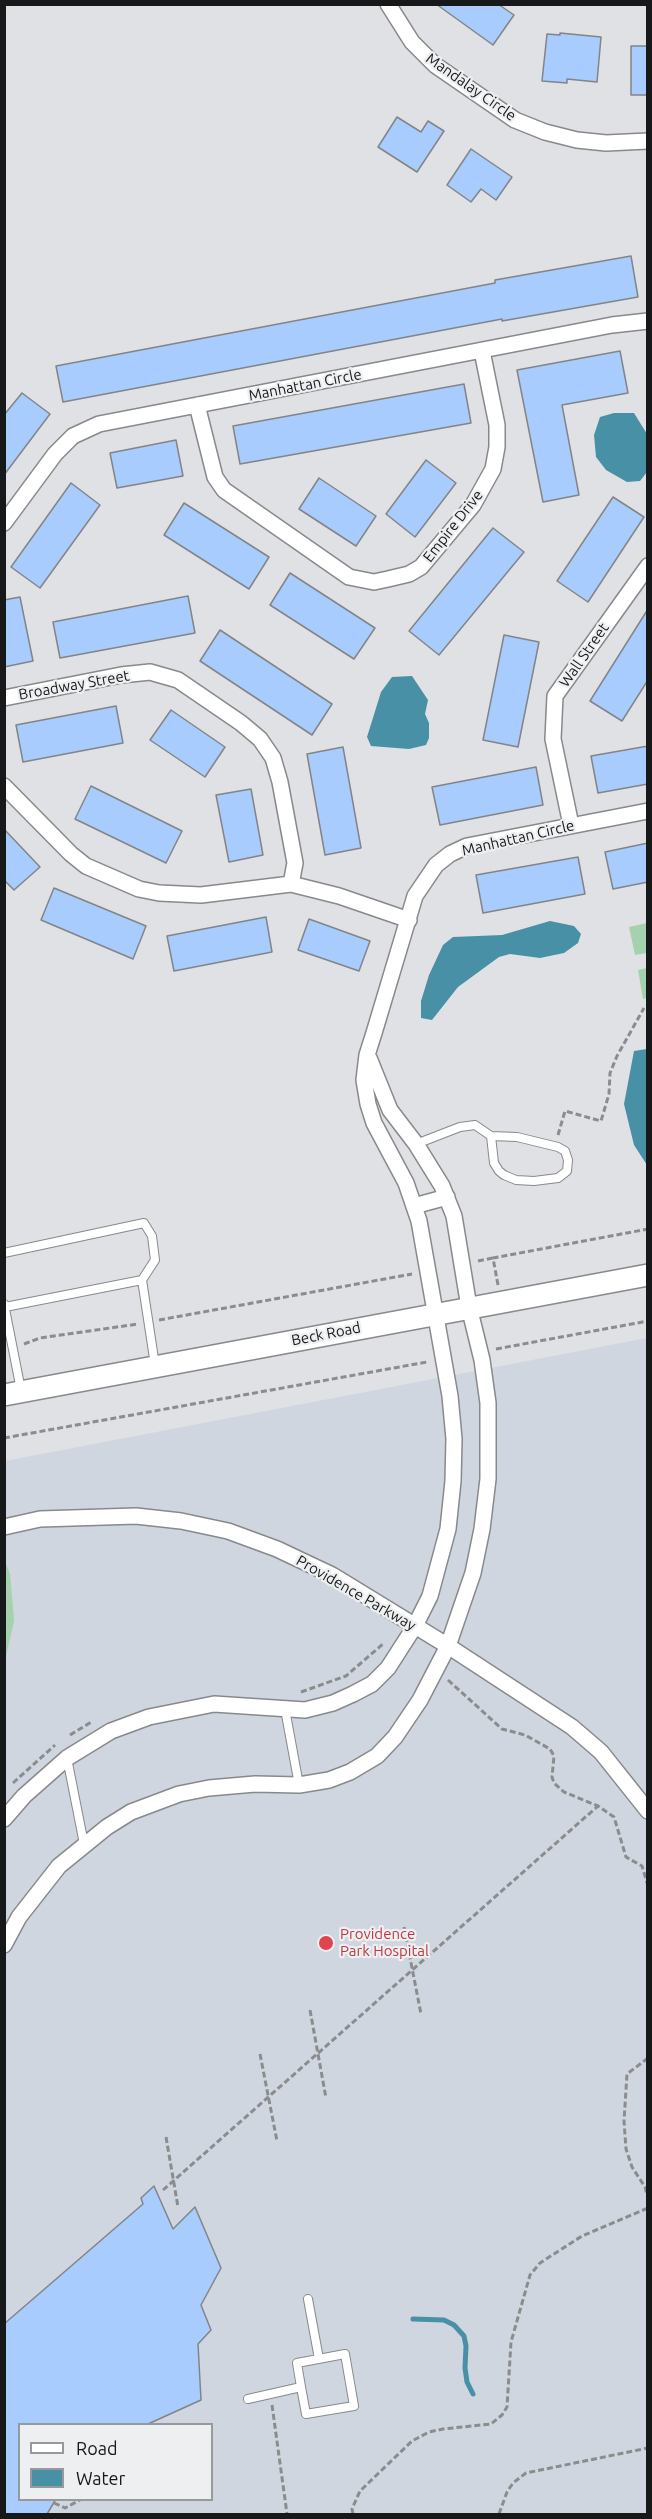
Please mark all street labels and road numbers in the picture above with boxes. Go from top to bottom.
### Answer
street label: Mandalay Circle [423,49,519,125]
street label: Manhattan Circle [247,365,363,405]
street label: Empire Drive [419,486,487,566]
street label: Wall Street [555,619,613,691]
street label: Broadway Street [17,666,131,704]
street label: Manhattan Circle [460,816,576,860]
street label: Beck Road [290,1318,362,1350]
street label: Providence Parkway [293,1551,419,1635]

